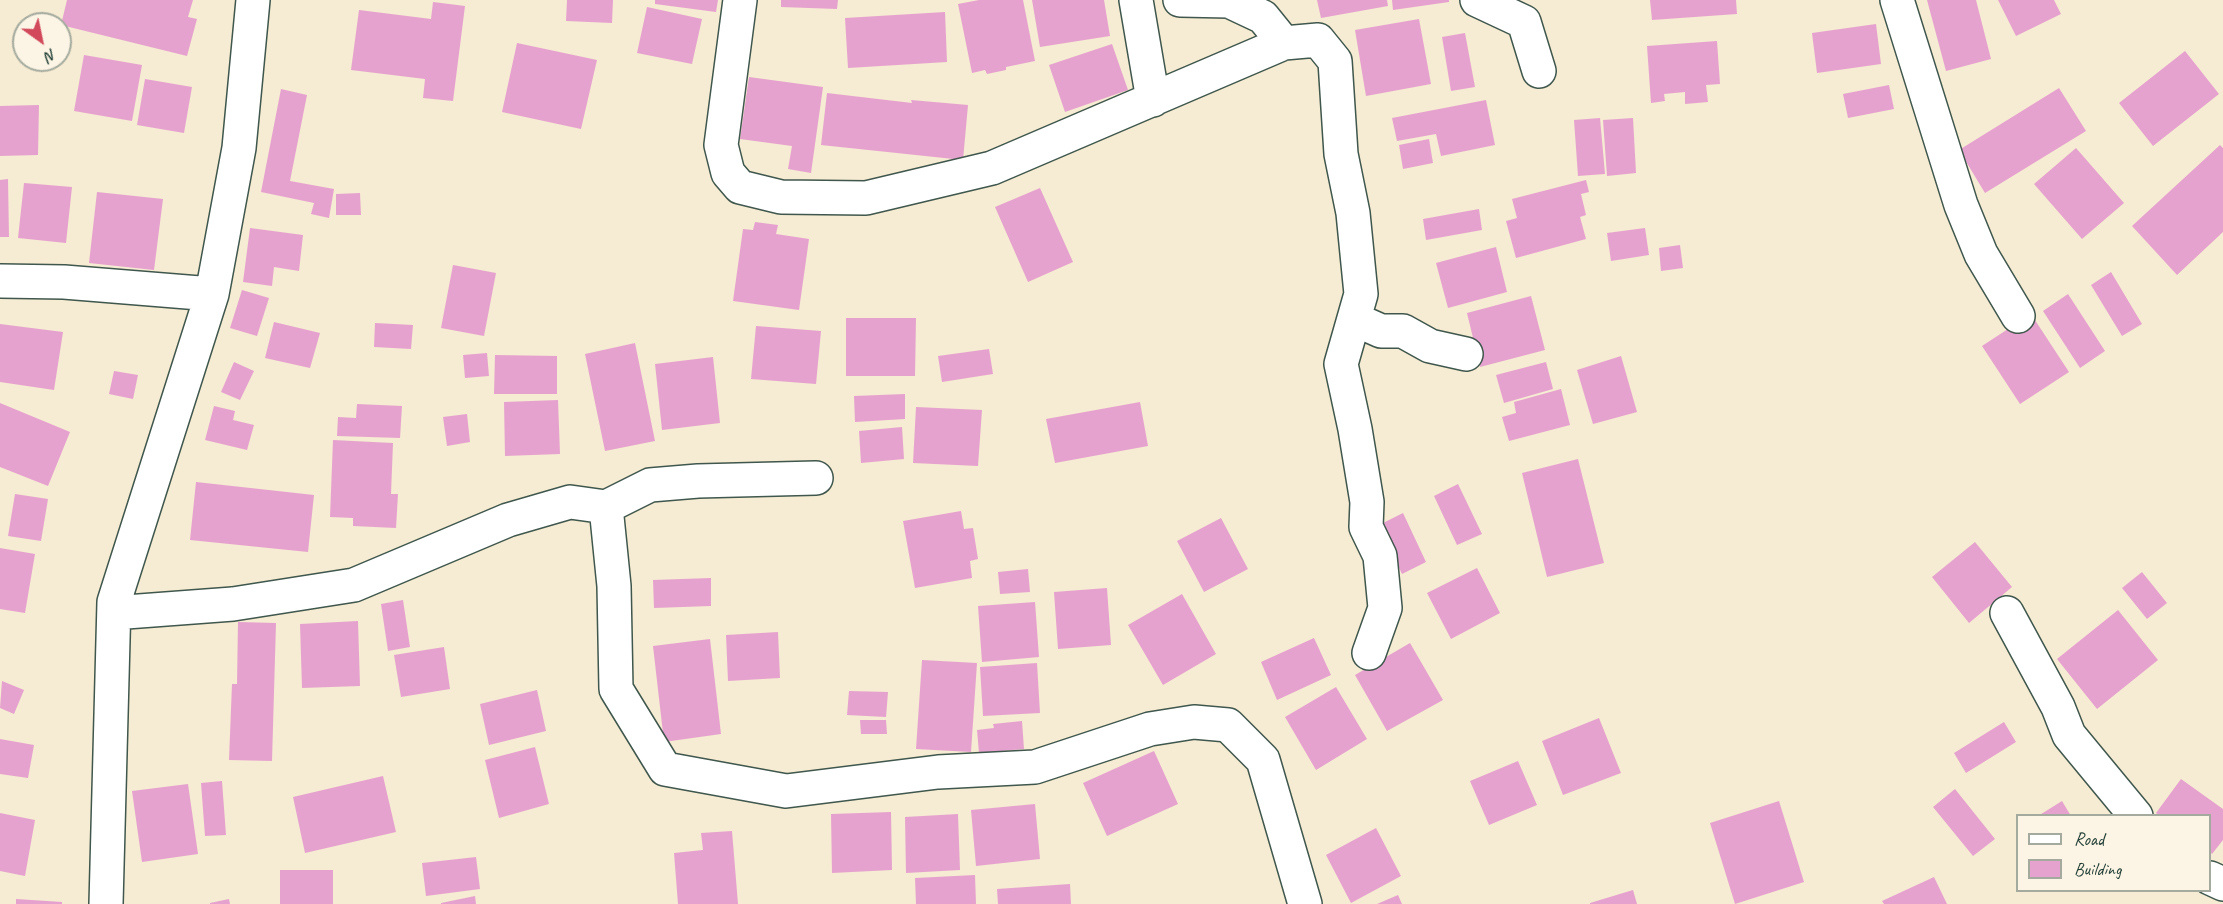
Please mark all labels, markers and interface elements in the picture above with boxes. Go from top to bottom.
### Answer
north arrow [12,12,72,72]
text: N [41,44,60,67]
legend [2016,814,2211,892]
text: Road [2074,828,2104,850]
text: Building [2074,858,2121,880]

